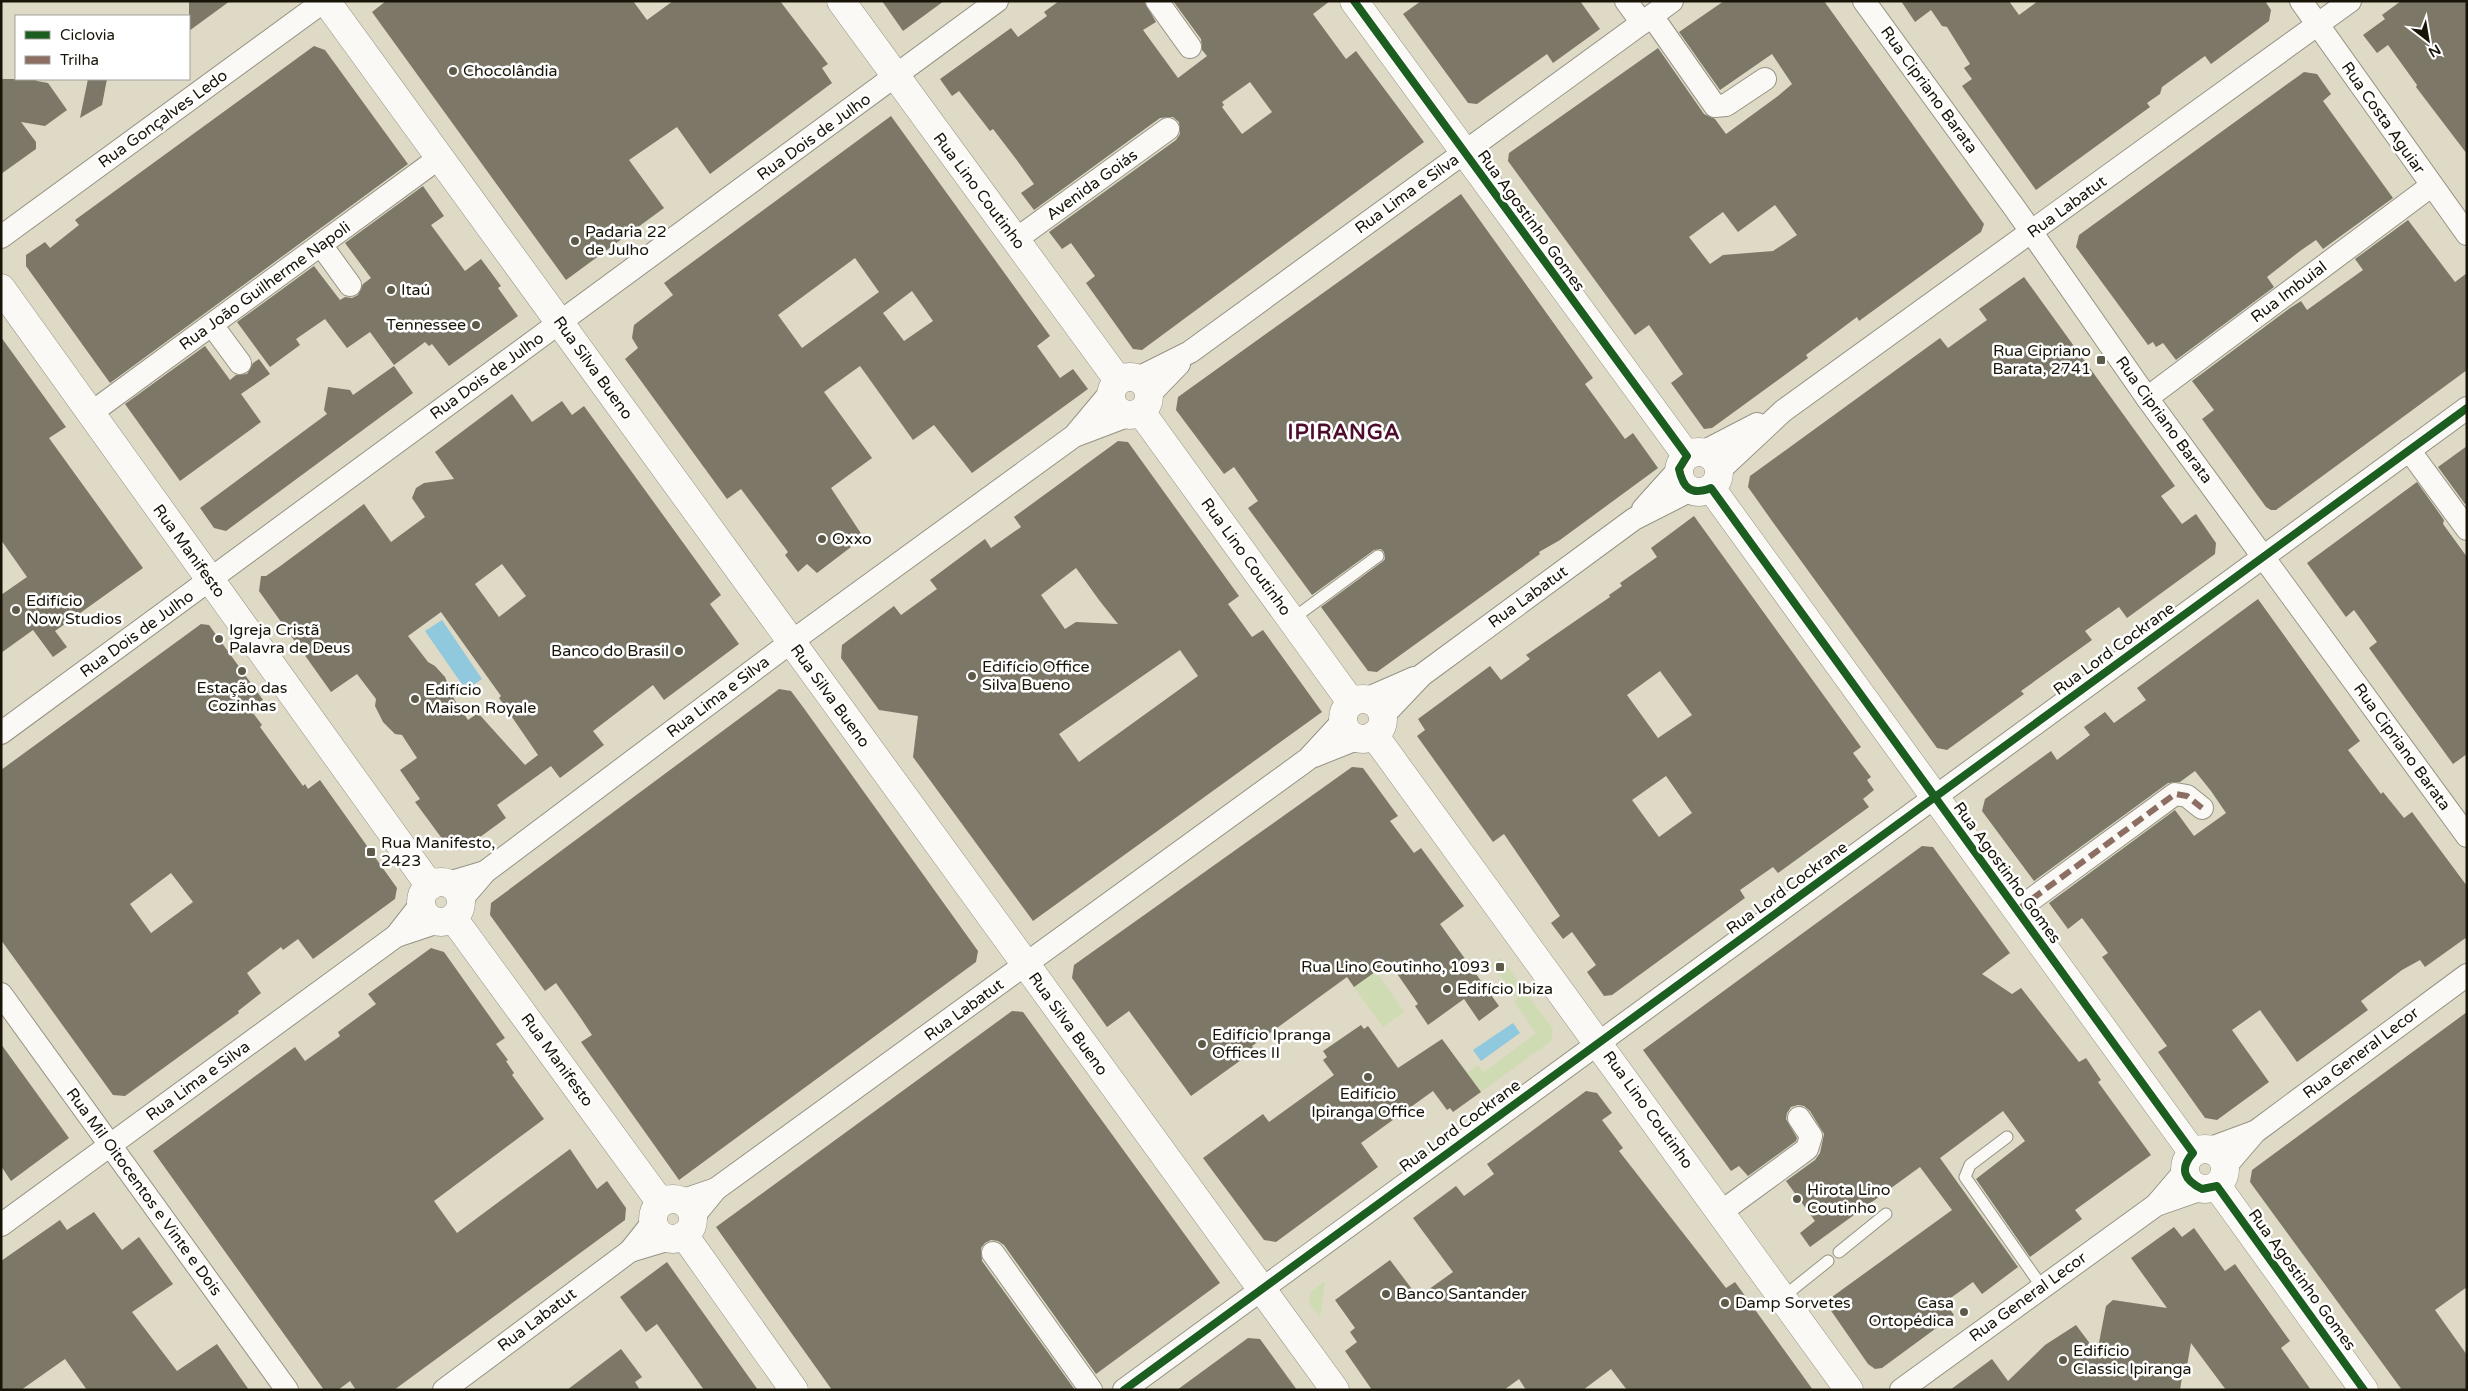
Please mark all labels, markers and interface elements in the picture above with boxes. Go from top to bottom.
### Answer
legend [15,15,190,80]
north arrow [2403,15,2453,65]
street label: Rua Cipriano Barata [1876,22,1982,158]
text: Ciclovia [60,26,115,44]
text: N [2425,41,2444,61]
text: Trilha [60,51,99,69]
street label: Rua Costa Aguiar [2337,58,2430,179]
place label: Chocolândia [463,61,558,81]
street label: Rua Gonçalves Ledo [95,65,231,173]
marker: Chocolândia [447,65,459,77]
street label: Rua Dois de Julho [753,89,875,185]
street label: Rua Lino Coutinho [929,129,1029,253]
street label: Avenida Goiás [1042,145,1142,225]
street label: Rua Agostinho Gomes [1473,146,1589,296]
street label: Rua Lima e Silva [1351,150,1463,238]
street label: Rua Labatut [2023,171,2111,243]
street label: Rua João Guilherme Napoli [176,217,354,355]
place label: Padaria 22 de Julho [585,222,667,260]
marker: Padaria 22 de Julho [569,235,581,247]
street label: Rua Imbuial [2247,257,2331,327]
place label: Itaú [401,280,430,300]
marker: Itaú [385,284,397,296]
street label: Rua Silva Bueno [549,312,637,424]
place label: Tennessee [386,315,466,335]
marker: Tennessee [470,319,482,331]
street label: Rua Dois de Julho [426,328,548,424]
place label: Rua Cipriano Barata, 2741 [1992,341,2091,379]
street label: Rua Cipriano Barata [2111,352,2217,488]
marker: Rua Cipriano Barata, 2741 [2095,354,2107,366]
district label: IPIRANGA [1287,420,1401,445]
street label: Rua Lino Coutinho [1197,494,1295,620]
street label: Rua Manifesto [148,500,230,602]
place label: Oxxo [832,529,872,549]
marker: Oxxo [816,533,828,545]
street label: Rua Labatut [1484,561,1572,633]
street label: Rua Dois de Julho [76,586,198,682]
place label: Edifício Now Studios [26,591,122,629]
street label: Rua Lord Cockrane [2049,598,2179,700]
marker: Edifício Now Studios [10,604,22,616]
place label: Igreja Cristã Palavra de Deus [229,620,350,658]
marker: Igreja Cristã Palavra de Deus [213,633,225,645]
street label: Rua Silva Bueno [786,640,874,752]
place label: Banco do Brasil [551,641,669,661]
marker: Banco do Brasil [673,645,685,657]
street label: Rua Lima e Silva [663,652,773,742]
place label: Edifício Office Silva Bueno [982,657,1090,695]
marker: Estação das Cozinhas [236,665,248,677]
marker: Edifício Office Silva Bueno [966,670,978,682]
place label: Estação das Cozinhas [196,678,288,716]
street label: Rua Cipriano Barata [2349,679,2455,815]
place label: Edifício Maison Royale [425,680,536,718]
marker: Edifício Maison Royale [409,693,421,705]
street label: Rua Agostinho Gomes [1949,798,2065,948]
place label: Rua Manifesto, 2423 [381,833,496,871]
street label: Rua Lord Cockrane [1722,837,1852,939]
marker: Rua Manifesto, 2423 [365,846,377,858]
place label: Rua Lino Coutinho, 1093 [1301,957,1490,977]
marker: Rua Lino Coutinho, 1093 [1494,961,1506,973]
street label: Rua Silva Bueno [1024,968,1112,1080]
street label: Rua Labatut [920,974,1008,1046]
place label: Edifício Ibiza [1457,979,1553,999]
marker: Edifício Ibiza [1441,983,1453,995]
street label: Rua General Lecor [2299,1002,2424,1103]
street label: Rua Manifesto [516,1009,598,1111]
place label: Edifício Ipranga Offices II [1212,1025,1331,1063]
street label: Rua Lima e Silva [142,1037,254,1125]
marker: Edifício Ipranga Offices II [1196,1038,1208,1050]
street label: Rua Lino Coutinho [1599,1047,1697,1173]
marker: Edifício Ipiranga Office [1362,1071,1374,1083]
street label: Rua Lord Cockrane [1395,1075,1525,1177]
street label: Rua Mil Oitocentos e Vinte e Dois [62,1084,226,1300]
place label: Edifício Ipiranga Office [1311,1084,1425,1122]
place label: Hirota Lino Coutinho [1807,1180,1890,1218]
marker: Hirota Lino Coutinho [1791,1193,1803,1205]
street label: Rua Agostinho Gomes [2244,1205,2360,1355]
street label: Rua General Lecor [1965,1247,2091,1346]
street label: Rua Labatut [494,1284,580,1356]
place label: Banco Santander [1396,1284,1528,1304]
marker: Banco Santander [1380,1288,1392,1300]
place label: Damp Sorvetes [1735,1293,1851,1313]
place label: Casa Ortopédica [1869,1293,1954,1331]
marker: Damp Sorvetes [1719,1297,1731,1309]
marker: Casa Ortopédica [1958,1306,1970,1318]
place label: Edifício Classic Ipiranga [2073,1341,2192,1379]
marker: Edifício Classic Ipiranga [2057,1354,2069,1366]

